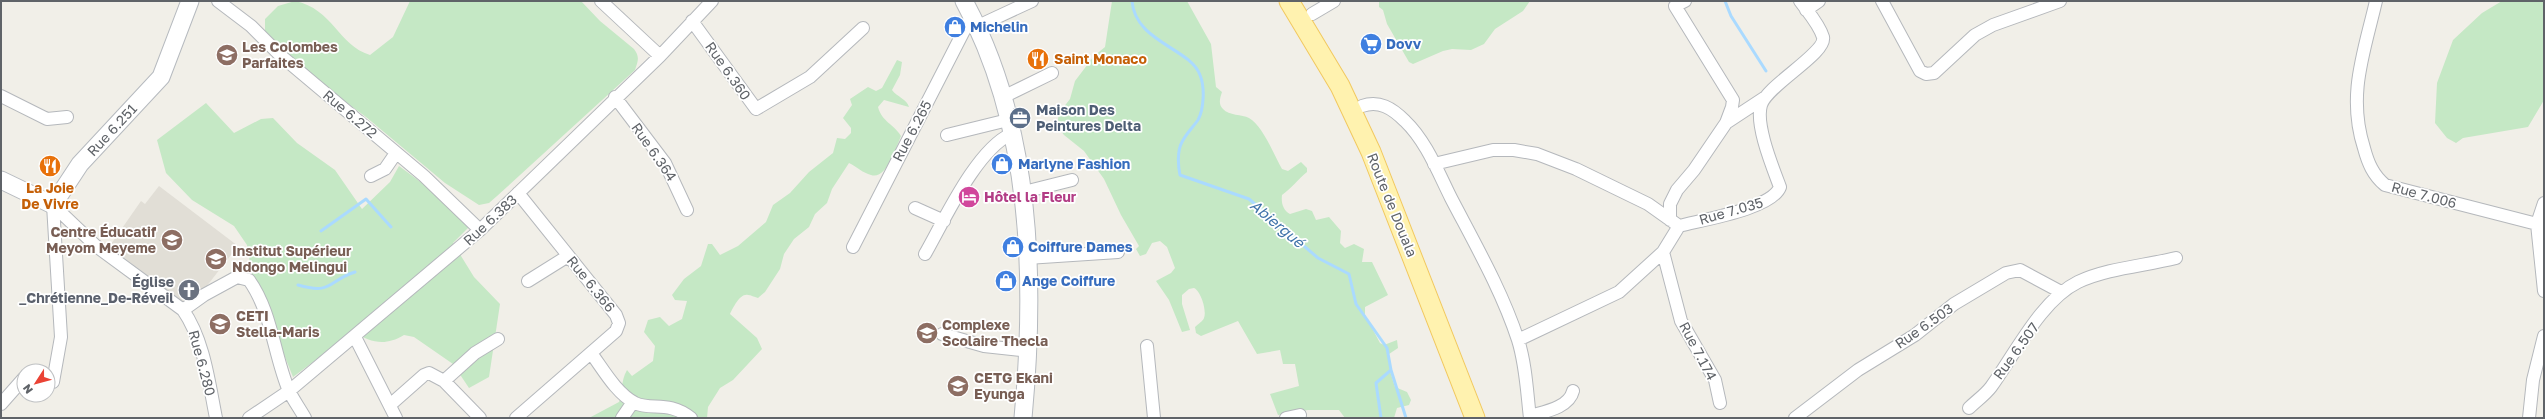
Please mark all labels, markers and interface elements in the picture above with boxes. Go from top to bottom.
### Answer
shop icon: Michelin [942,14,968,40]
place label: Michelin [970,18,1028,35]
supermarket icon: Dovv [1358,31,1384,57]
place label: Dovv [1386,35,1422,52]
place label: Les Colombes Parfaites [242,38,338,71]
street label: Rue 6.360 [702,38,755,103]
school or university icon: Les Colombes Parfaites [214,42,240,68]
restaurant icon: Saint Monaco [1025,46,1051,72]
place label: Saint Monaco [1054,50,1147,67]
street label: Rue 6.272 [320,86,381,141]
street label: Rue 6.265 [888,97,935,164]
street label: Rue 6.251 [83,100,140,159]
place label: Maison Des Peintures Delta [1036,101,1141,134]
office icon: Maison Des Peintures Delta [1007,105,1033,131]
street label: Rue 6.364 [628,119,681,184]
street label: Route de Douala [1364,150,1421,259]
shop icon: Marlyne Fashion [989,151,1015,177]
restaurant icon: La Joie De Vivre [37,153,63,179]
place label: Marlyne Fashion [1018,155,1130,172]
street label: Rue 7.006 [2390,178,2459,211]
place label: La Joie De Vivre [21,179,79,212]
hotel icon: Hôtel la Fleur [956,184,982,210]
place label: Hôtel la Fleur [984,188,1077,205]
street label: Rue 6.383 [459,191,520,249]
street label: Rue 7.035 [1697,193,1765,228]
water label: Abiergué [1246,196,1309,253]
place label: Centre Éducatif Meyom Meyeme [46,223,157,256]
school or university icon: Centre Éducatif Meyom Meyeme [159,227,185,253]
shop icon: Coiffure Dames [1000,234,1026,260]
place label: Coiffure Dames [1028,238,1133,255]
place label: Institut Supérieur Ndongo Melingui [232,242,352,275]
school or university icon: Institut Supérieur Ndongo Melingui [203,246,229,272]
street label: Rue 6.366 [564,252,619,315]
shop icon: Ange Coiffure [993,268,1019,294]
place label: Ange Coiffure [1022,272,1115,289]
place label: Église _Chrétienne_De-Réveil [19,273,174,306]
church icon: Église _Chrétienne_De-Réveil [176,277,202,303]
street label: Rue 6.503 [1891,299,1956,352]
place label: CETI Stella-Maris [236,307,320,340]
school or university icon: CETI Stella-Maris [207,311,233,337]
place label: Complexe Scolaire Thecla [942,316,1048,349]
street label: Rue 7.174 [1676,319,1721,383]
street label: Rue 6.507 [1989,319,2042,382]
school or university icon: Complexe Scolaire Thecla [914,320,940,346]
street label: Rue 6.280 [186,328,219,398]
north arrow [16,363,56,403]
place label: CETG Ekani Eyunga [974,369,1053,402]
school or university icon: CETG Ekani Eyunga [945,373,971,399]
text: N [20,382,35,396]

